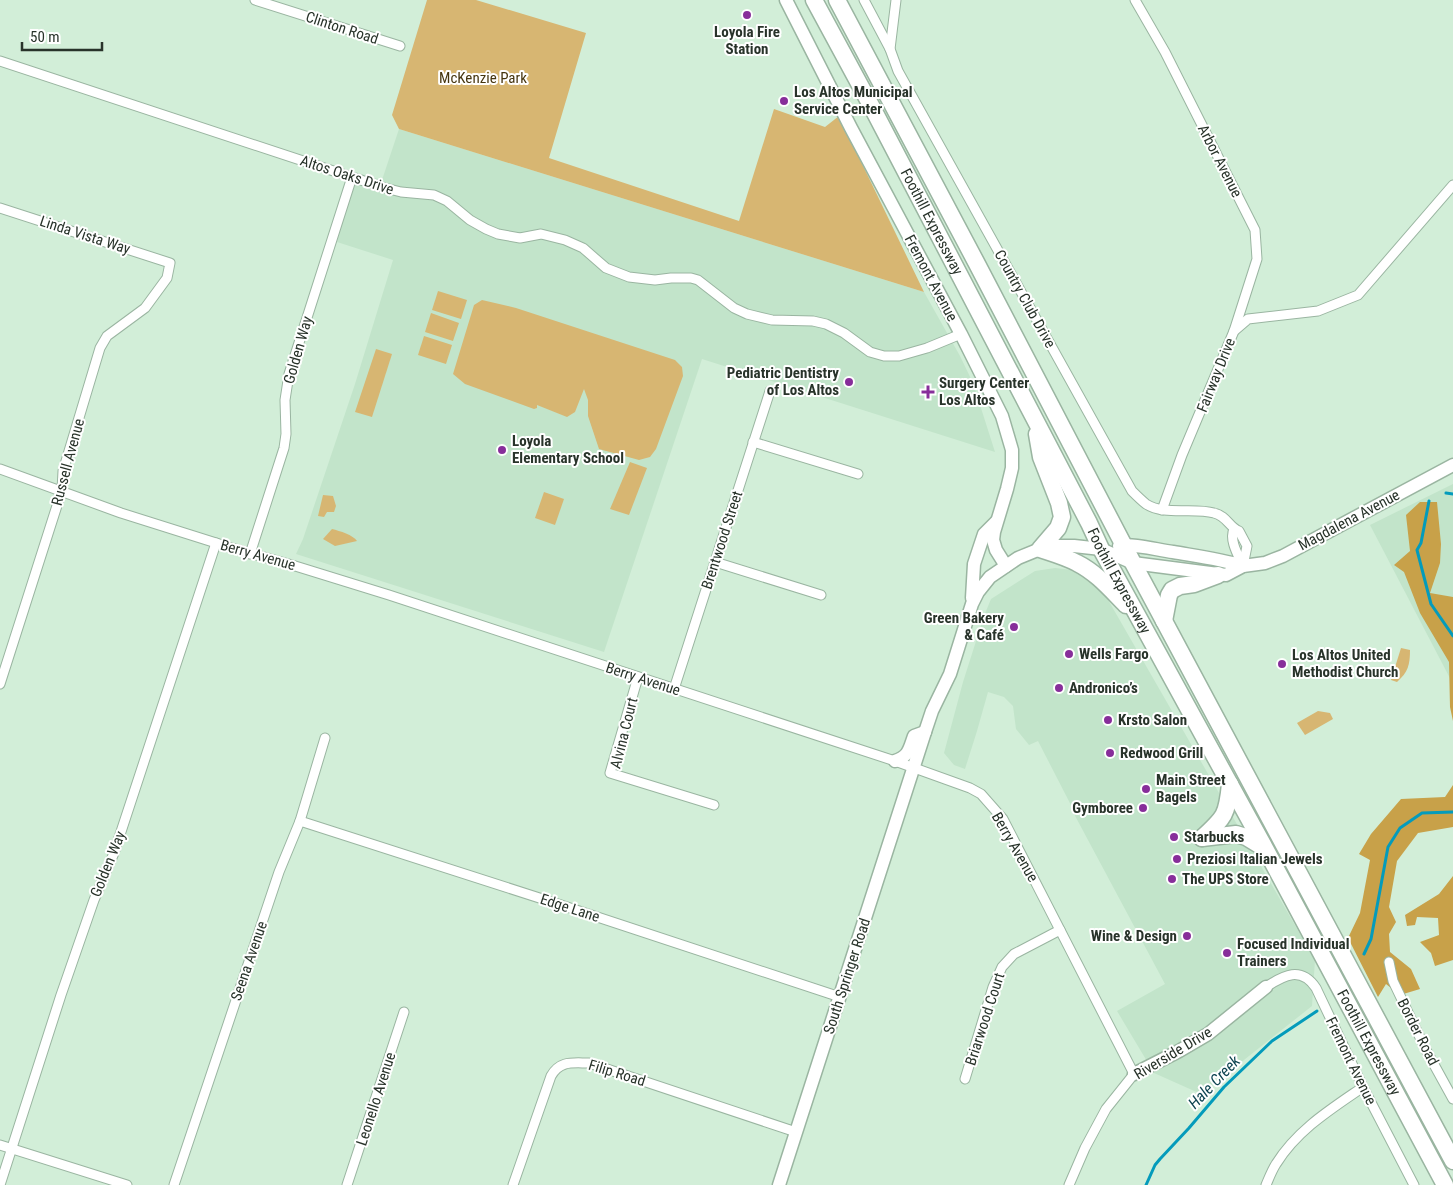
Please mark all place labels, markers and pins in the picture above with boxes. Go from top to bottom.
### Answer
marker: Loyola Fire Station [741,9,753,21]
place label: Loyola Fire Station [714,23,780,58]
place label: Los Altos Municipal Service Center [794,83,913,118]
marker: Los Altos Municipal Service Center [778,95,790,107]
place label: Pediatric Dentistry of Los Altos [727,364,839,399]
place label: Surgery Center Los Altos [939,374,1029,409]
marker: Pediatric Dentistry of Los Altos [843,376,855,388]
marker: Surgery Center Los Altos [921,385,935,399]
place label: Loyola Elementary School [512,432,624,467]
marker: Loyola Elementary School [496,444,508,456]
place label: Green Bakery & Café [924,609,1004,644]
marker: Green Bakery & Café [1008,621,1020,633]
place label: Wells Fargo [1079,645,1149,663]
place label: Los Altos United Methodist Church [1292,646,1399,681]
marker: Wells Fargo [1063,648,1075,660]
marker: Los Altos United Methodist Church [1276,658,1288,670]
place label: Andronico’s [1069,679,1138,697]
marker: Andronico’s [1053,682,1065,694]
place label: Krsto Salon [1118,711,1187,729]
marker: Krsto Salon [1102,714,1114,726]
place label: Redwood Grill [1120,744,1203,762]
marker: Redwood Grill [1104,747,1116,759]
place label: Main Street Bagels [1156,771,1226,806]
marker: Main Street Bagels [1140,783,1152,795]
place label: Gymboree [1072,799,1133,817]
marker: Gymboree [1137,802,1149,814]
place label: Starbucks [1184,828,1245,846]
marker: Starbucks [1168,831,1180,843]
place label: Preziosi Italian Jewels [1187,850,1323,868]
marker: Preziosi Italian Jewels [1171,853,1183,865]
place label: The UPS Store [1182,870,1269,888]
marker: The UPS Store [1166,873,1178,885]
place label: Wine & Design [1091,927,1177,945]
marker: Wine & Design [1181,930,1193,942]
place label: Focused Individual Trainers [1237,935,1349,970]
marker: Focused Individual Trainers [1221,947,1233,959]

